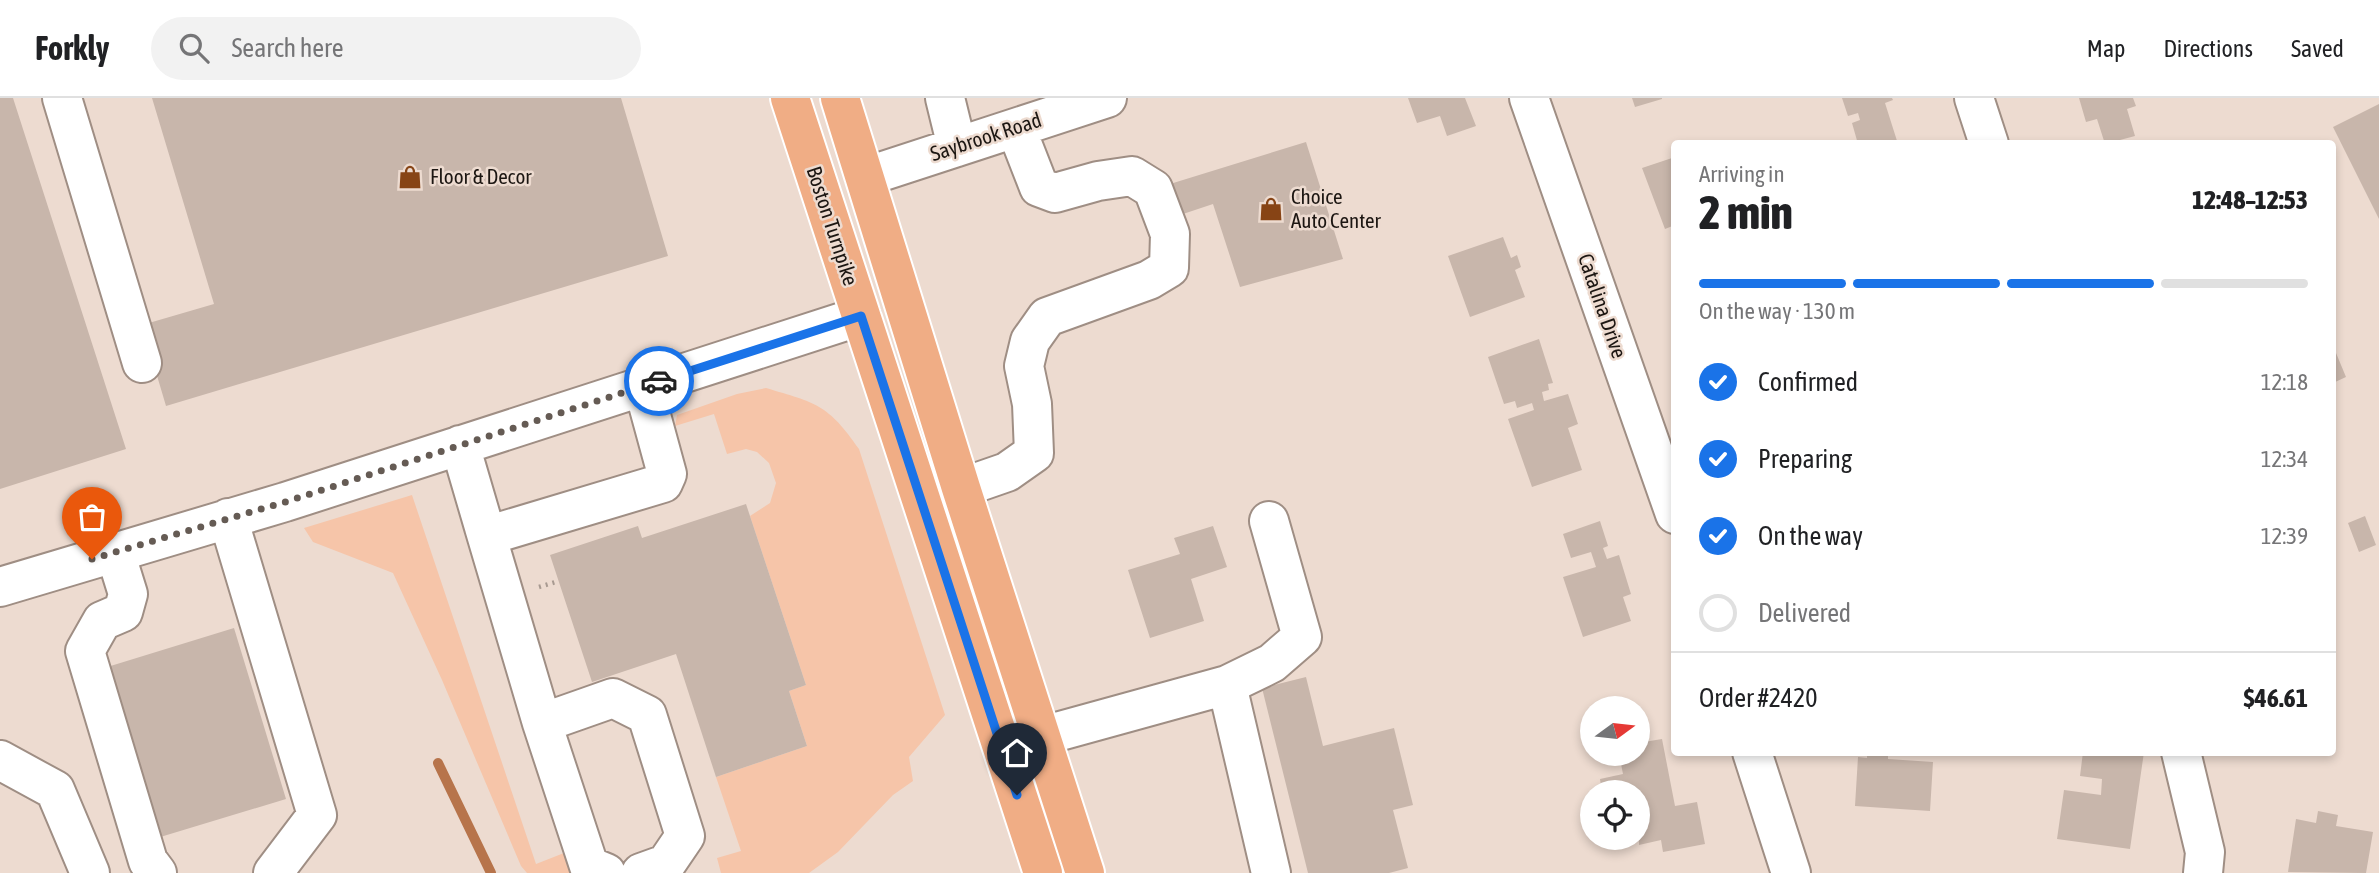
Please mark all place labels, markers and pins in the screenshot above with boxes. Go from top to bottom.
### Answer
shop icon: Floor & Decor [396,163,424,191]
place label: Floor & Decor [430,164,532,188]
place label: Choice Auto Center [1291,184,1382,232]
shop icon: Choice Auto Center [1257,195,1285,223]
pin [62,487,122,559]
pin [987,723,1047,795]

